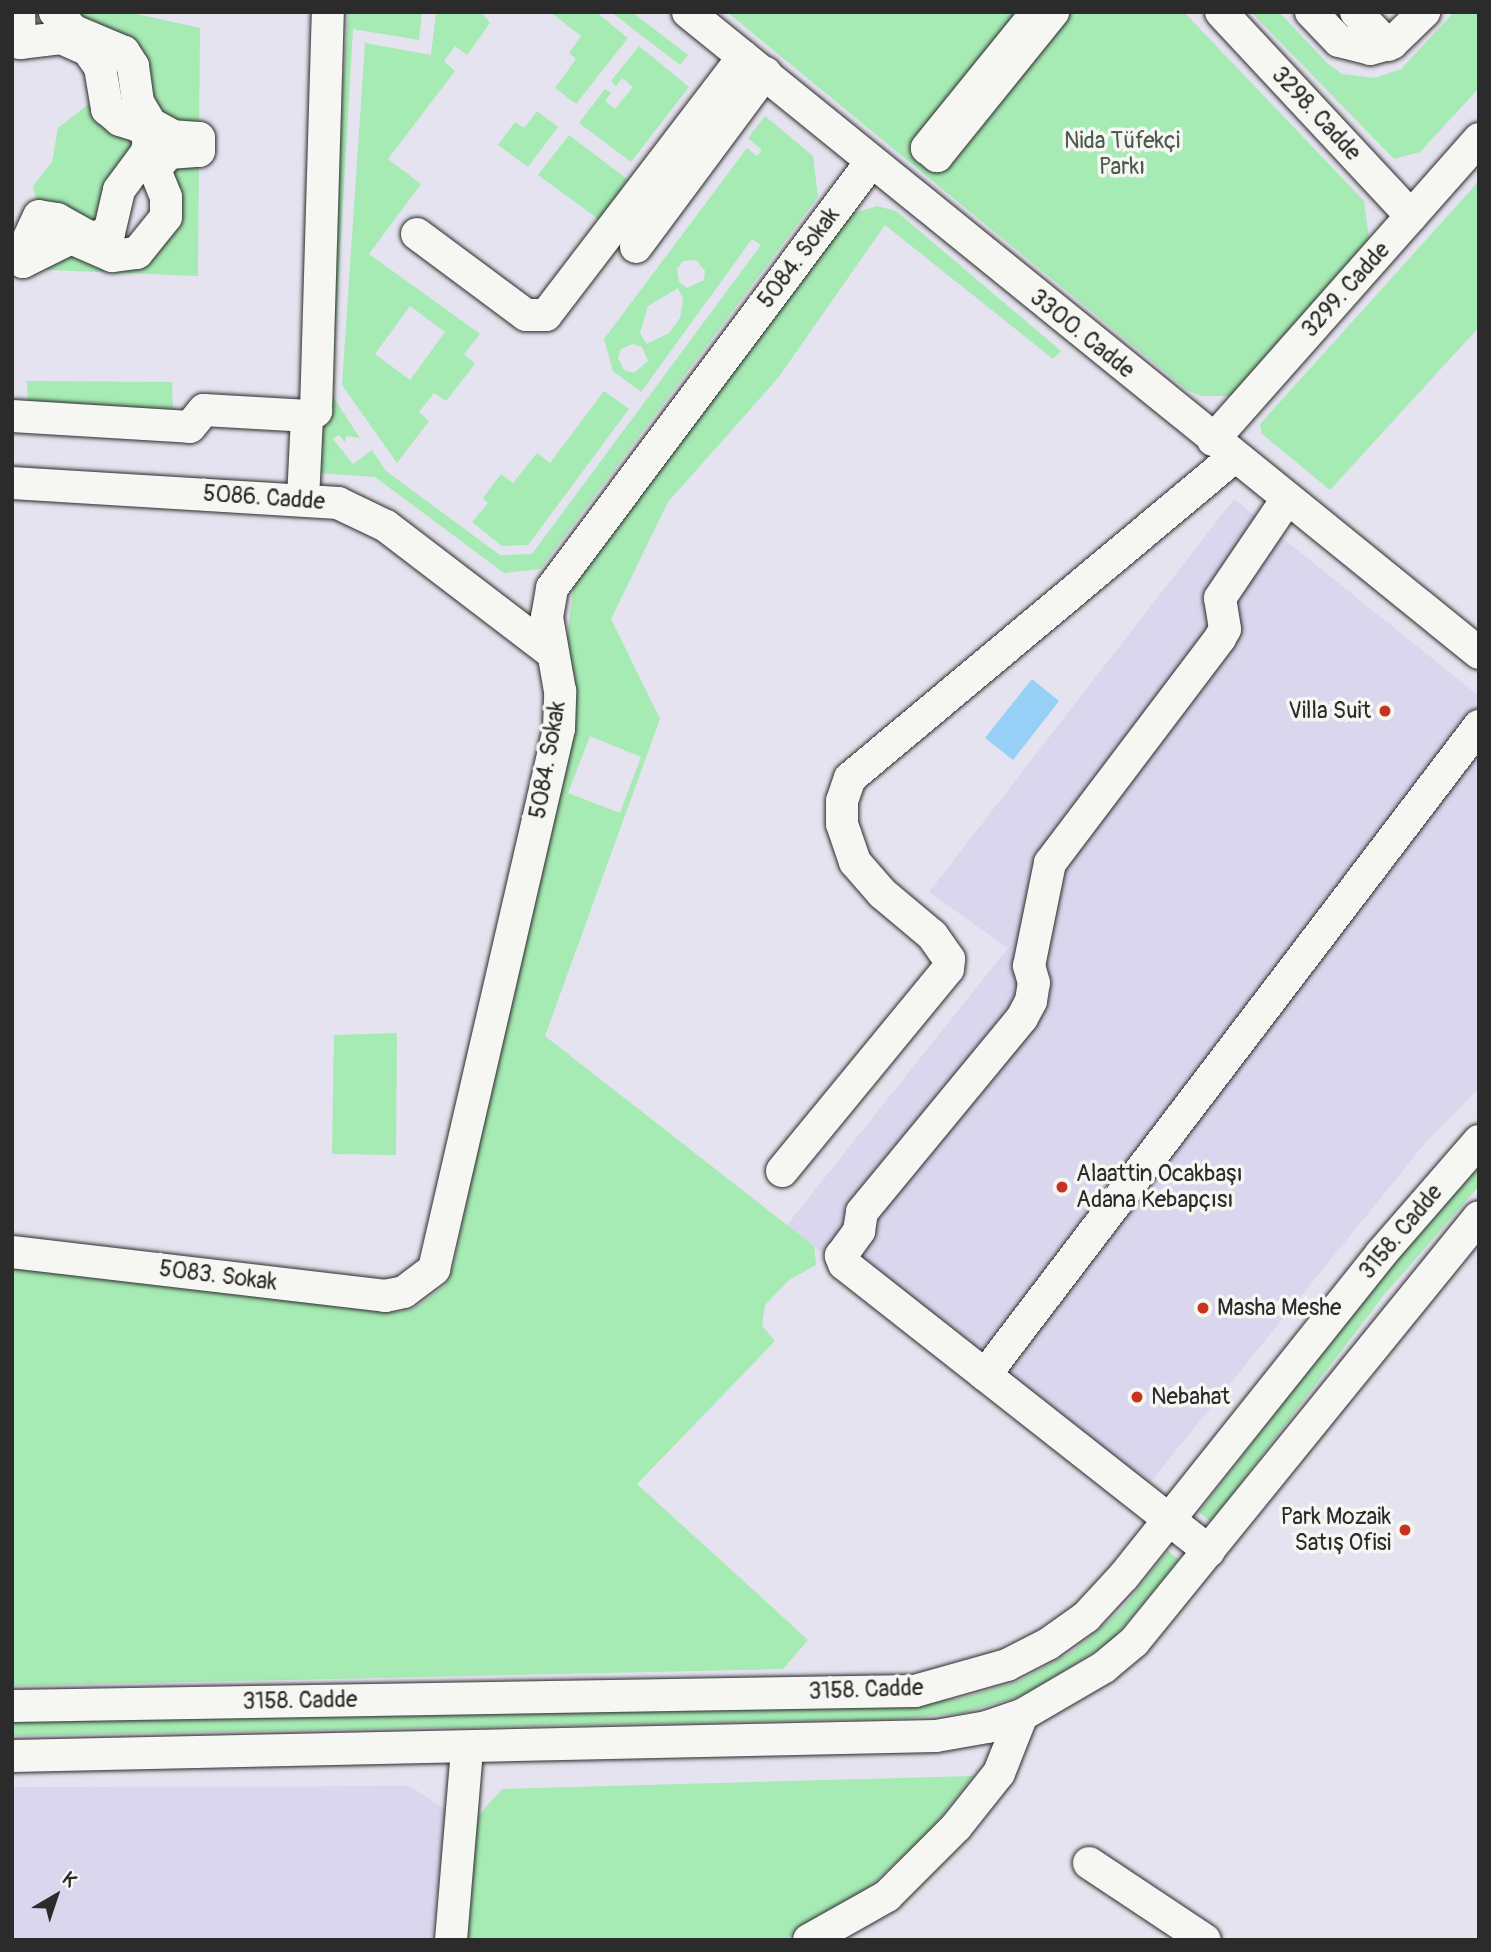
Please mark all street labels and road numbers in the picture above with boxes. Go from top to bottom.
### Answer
street label: 3298. Cadde [1266,61,1366,167]
street label: 5084. Sokak [752,202,846,314]
street label: 3299. Cadde [1296,237,1396,343]
street label: 3300. Cadde [1024,284,1140,384]
street label: 5086. Cadde [202,480,326,516]
street label: 5084. Sokak [524,699,572,821]
street label: 3158. Cadde [1353,1179,1449,1285]
street label: 5083. Sokak [158,1255,278,1297]
street label: 3158. Cadde [808,1674,924,1706]
street label: 3158. Cadde [242,1686,358,1716]

